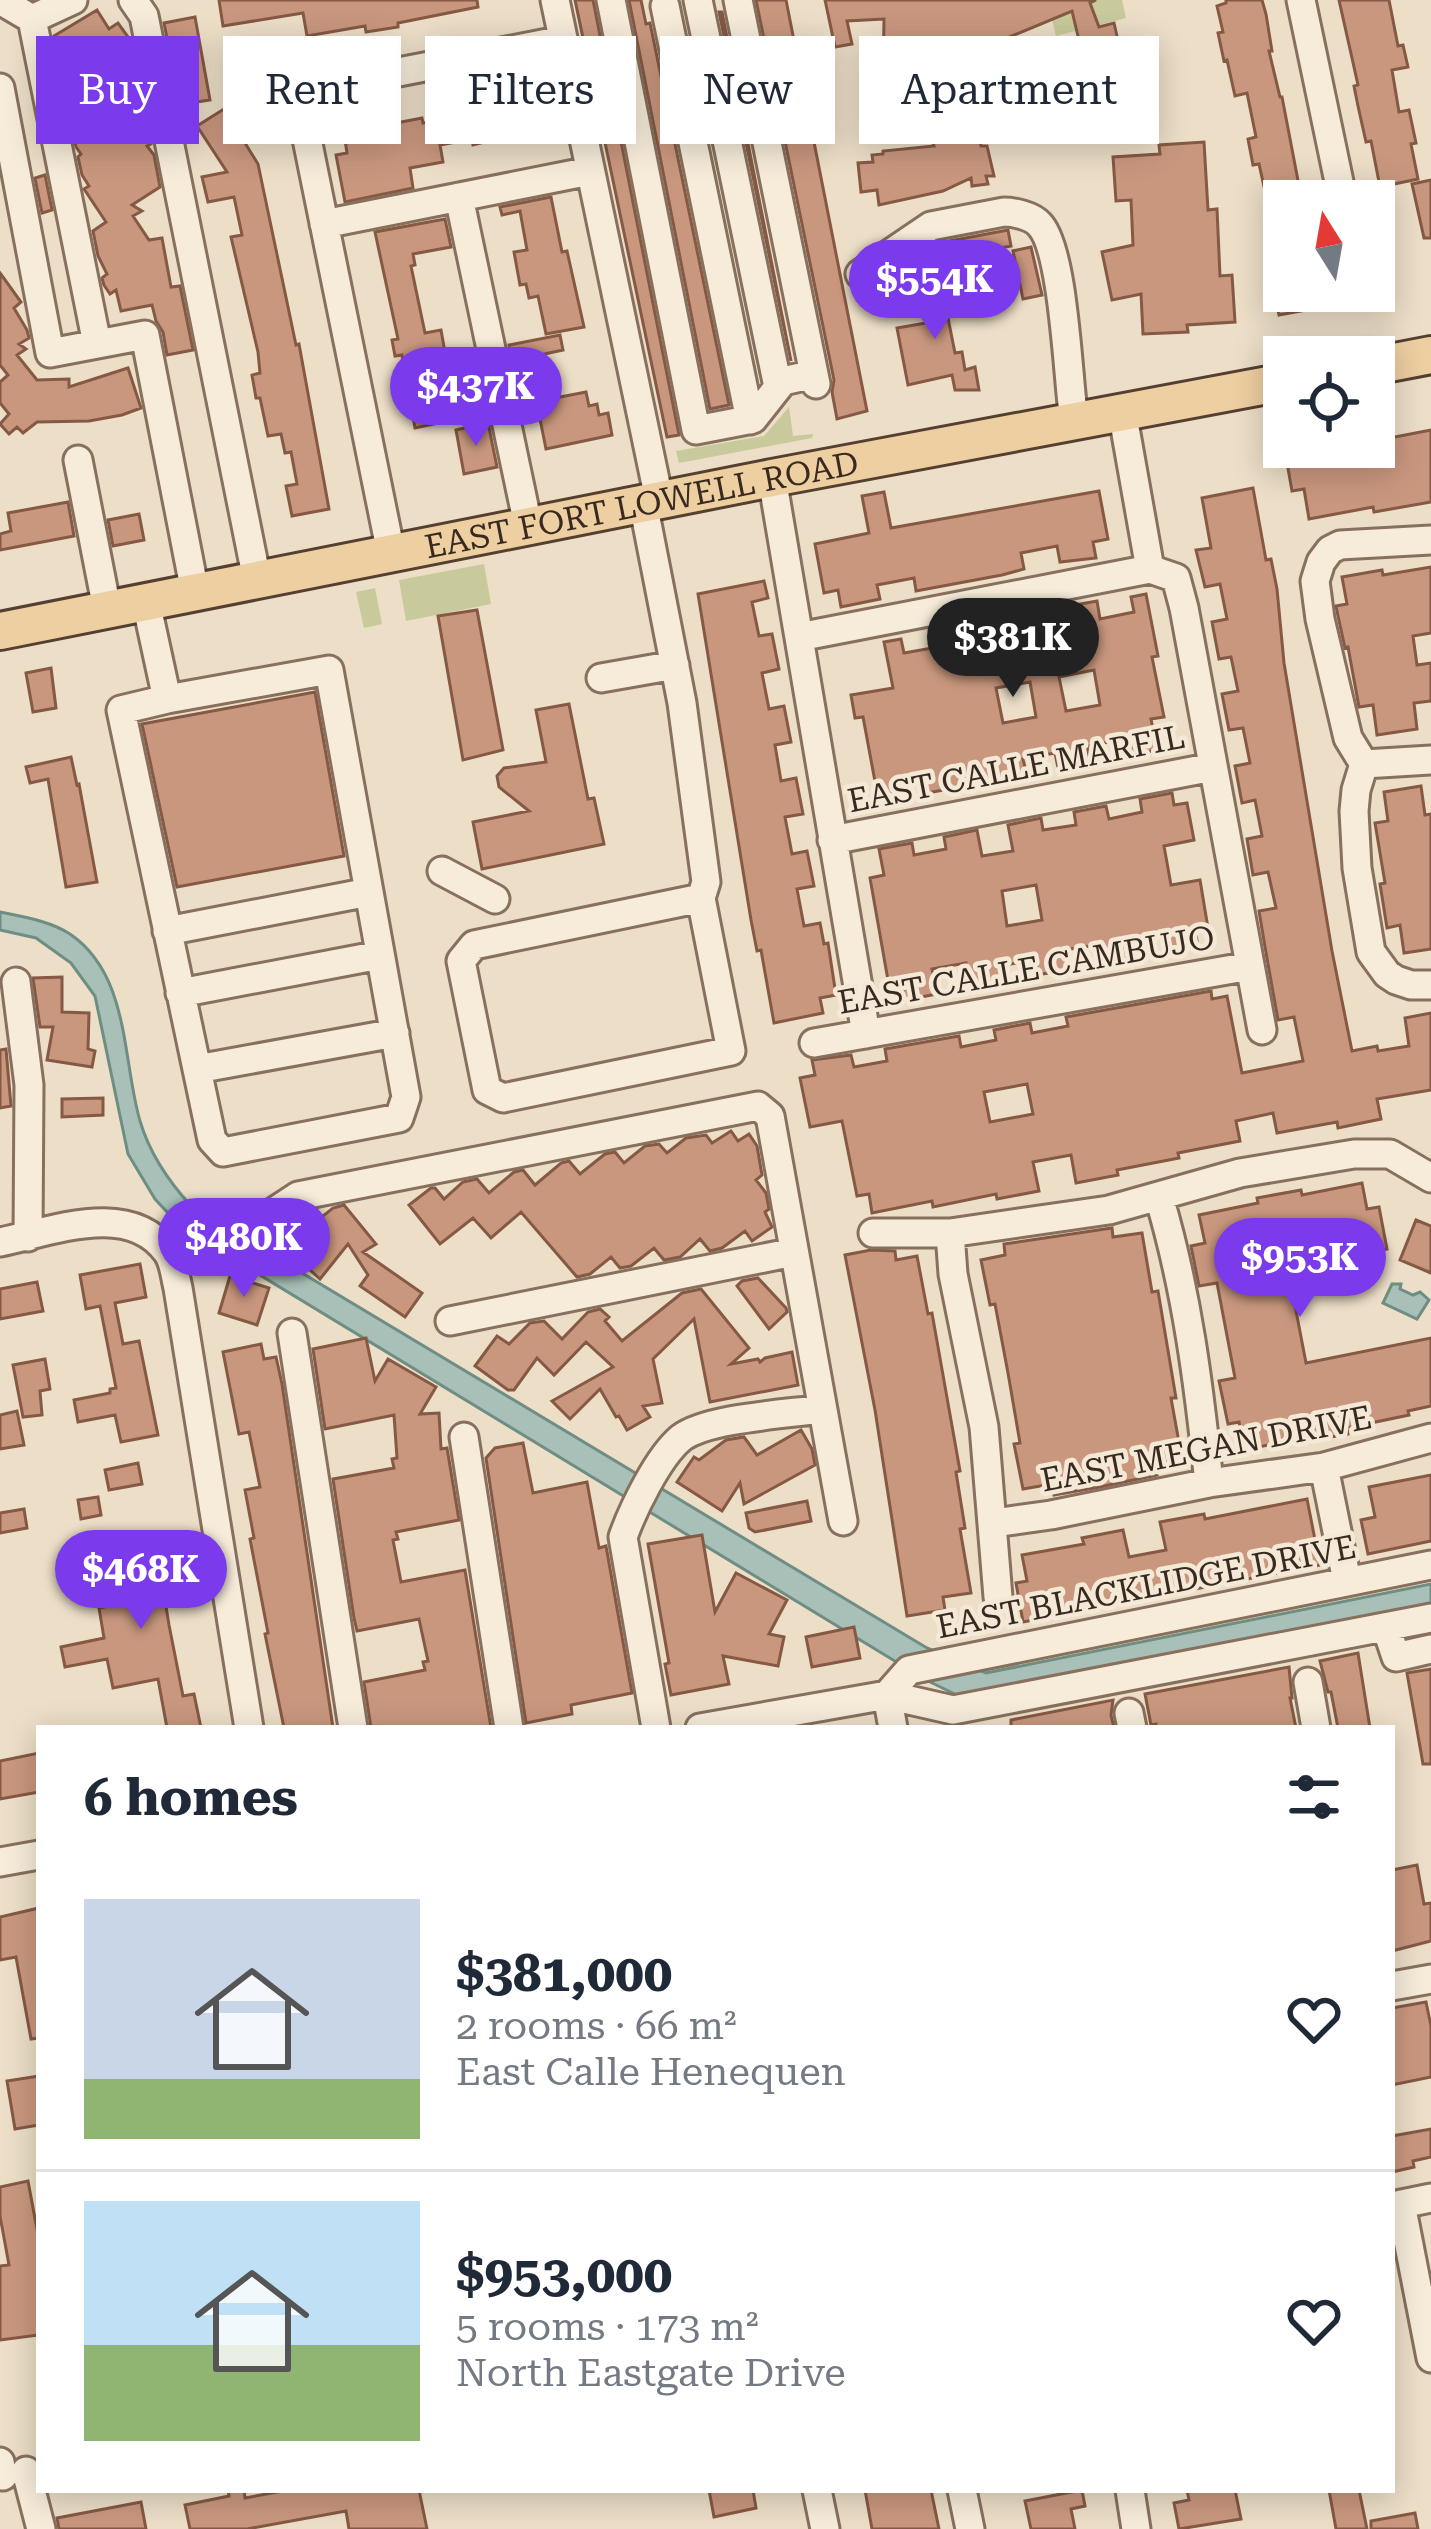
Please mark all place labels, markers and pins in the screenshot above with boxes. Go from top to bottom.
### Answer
pin: $554K [851,240,1019,342]
pin: $437K [392,347,560,449]
pin: $381K [929,598,1097,700]
pin: $480K [160,1198,328,1300]
pin: $953K [1216,1218,1384,1320]
pin: $468K [57,1530,225,1632]

